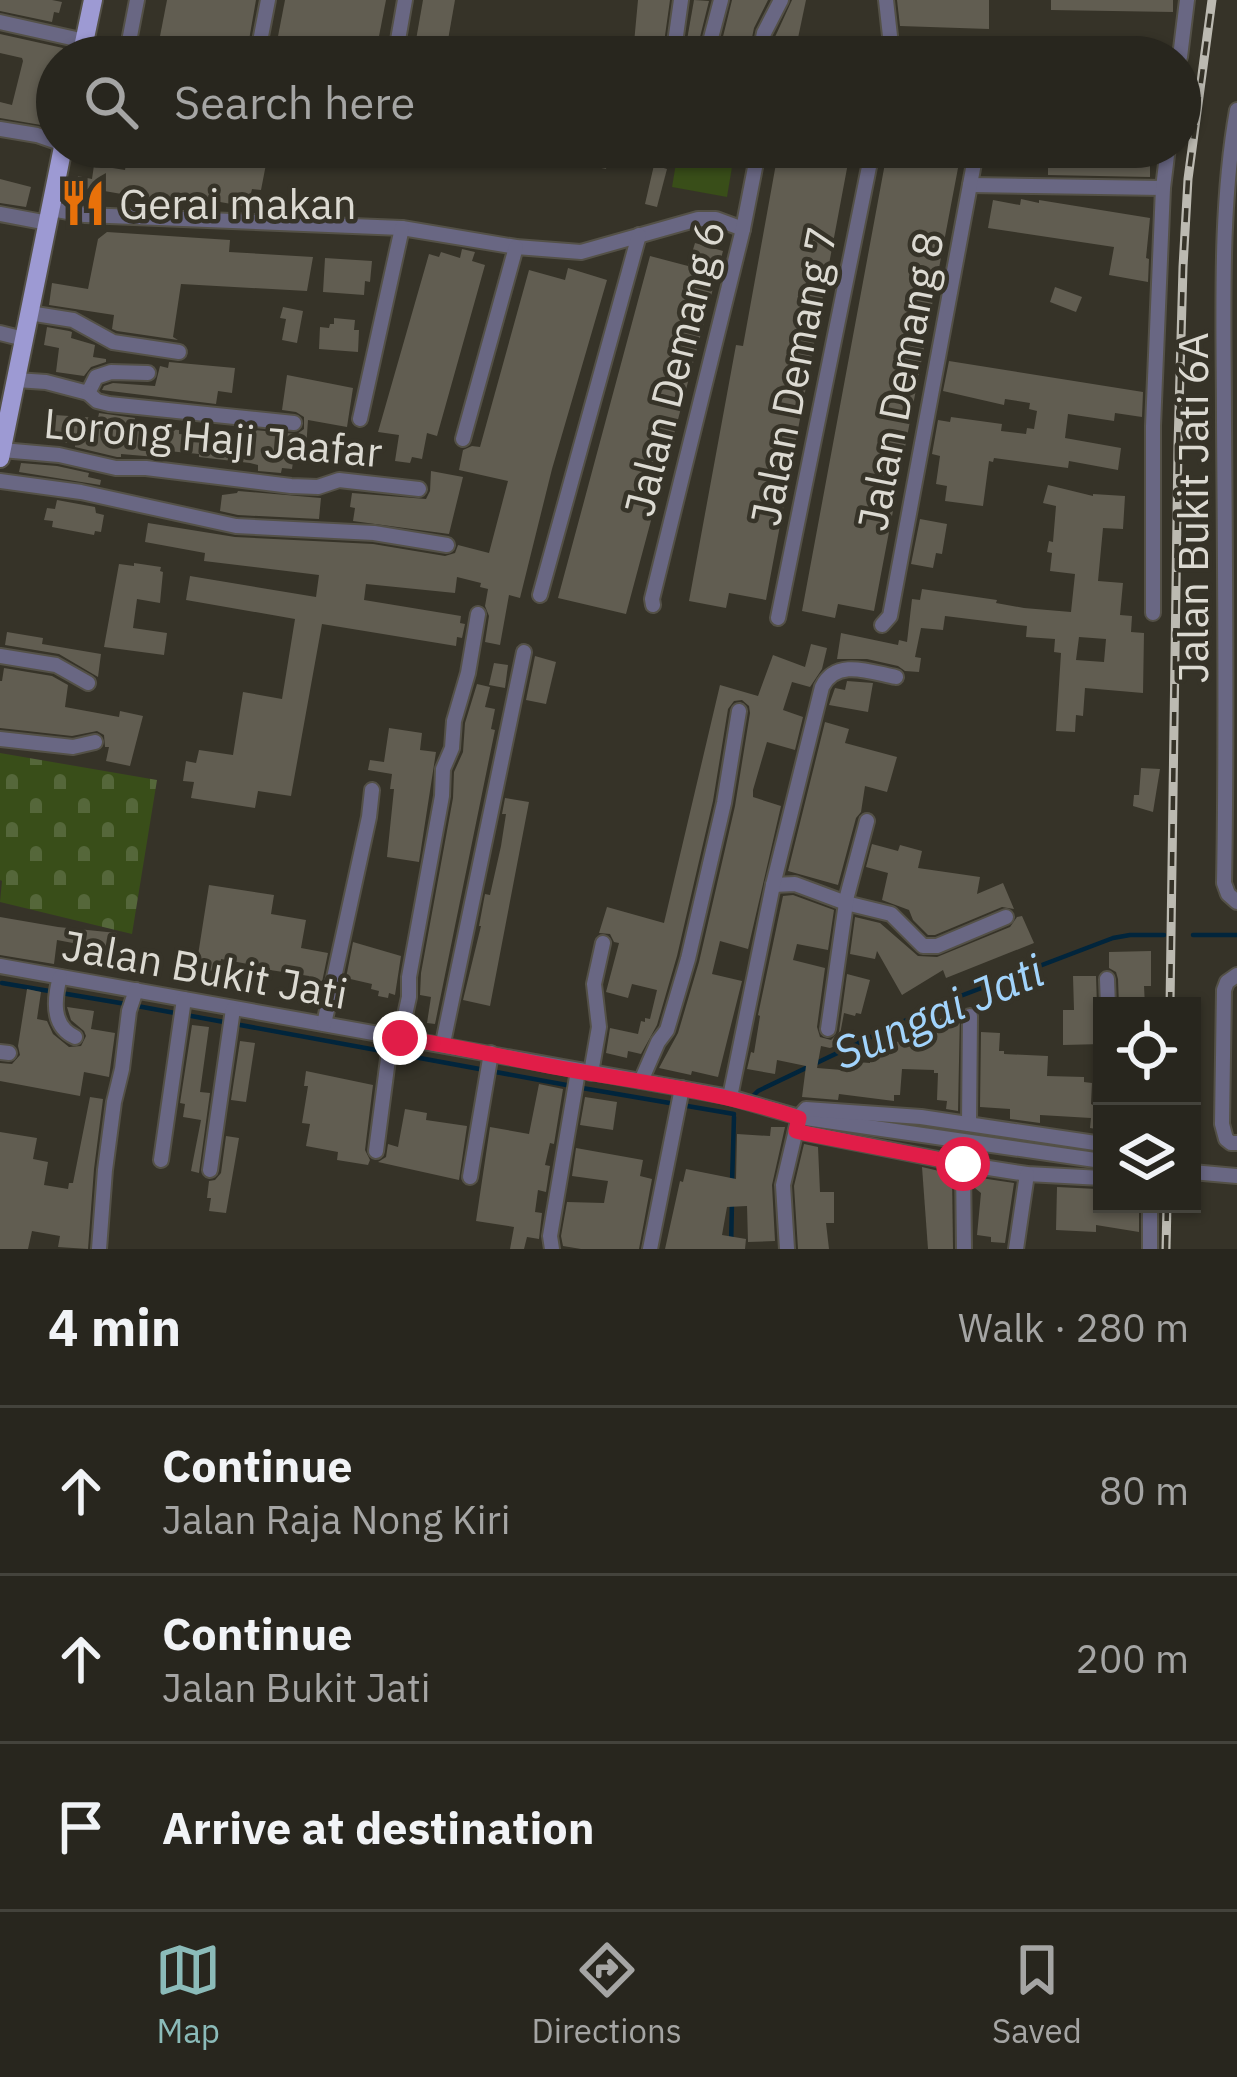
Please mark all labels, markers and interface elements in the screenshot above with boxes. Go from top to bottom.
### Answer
search box [36,36,1201,168]
icon: search [78,69,144,135]
text: Search here [174,73,415,131]
place label: Gerai makan [119,176,357,231]
restaurant icon: Gerai makan [58,178,108,228]
street label: Jalan Demang 6 [611,214,737,522]
street label: Jalan Demang 7 [737,222,849,530]
street label: Jalan Demang 8 [844,227,956,535]
street label: Jalan Bukit Jati 6A [1165,332,1220,684]
street label: Lorong Haji Jaafar [41,395,385,479]
street label: Jalan Bukit Jati [58,917,352,1021]
water label: Sungai Jati [824,941,1052,1081]
map controls [1093,997,1201,1213]
button: locate [1093,997,1201,1105]
route end [373,1011,427,1065]
button: layers [1093,1105,1201,1213]
route start [936,1137,990,1191]
text: 4 min [48,1294,181,1360]
text: Walk · 280 m [958,1302,1189,1353]
text: Continue [162,1436,353,1494]
icon: ahead [48,1458,114,1524]
text: 80 m [1099,1465,1189,1516]
text: Jalan Raja Nong Kiri [162,1494,511,1545]
text: Continue [162,1604,353,1662]
icon: ahead [48,1626,114,1692]
text: 200 m [1076,1633,1189,1684]
text: Jalan Bukit Jati [162,1662,430,1713]
icon: arrive [48,1794,114,1860]
text: Arrive at destination [162,1798,595,1856]
tab: Map [155,1937,221,2052]
tab: Directions [532,1937,682,2052]
tab: Saved [992,1937,1082,2052]

